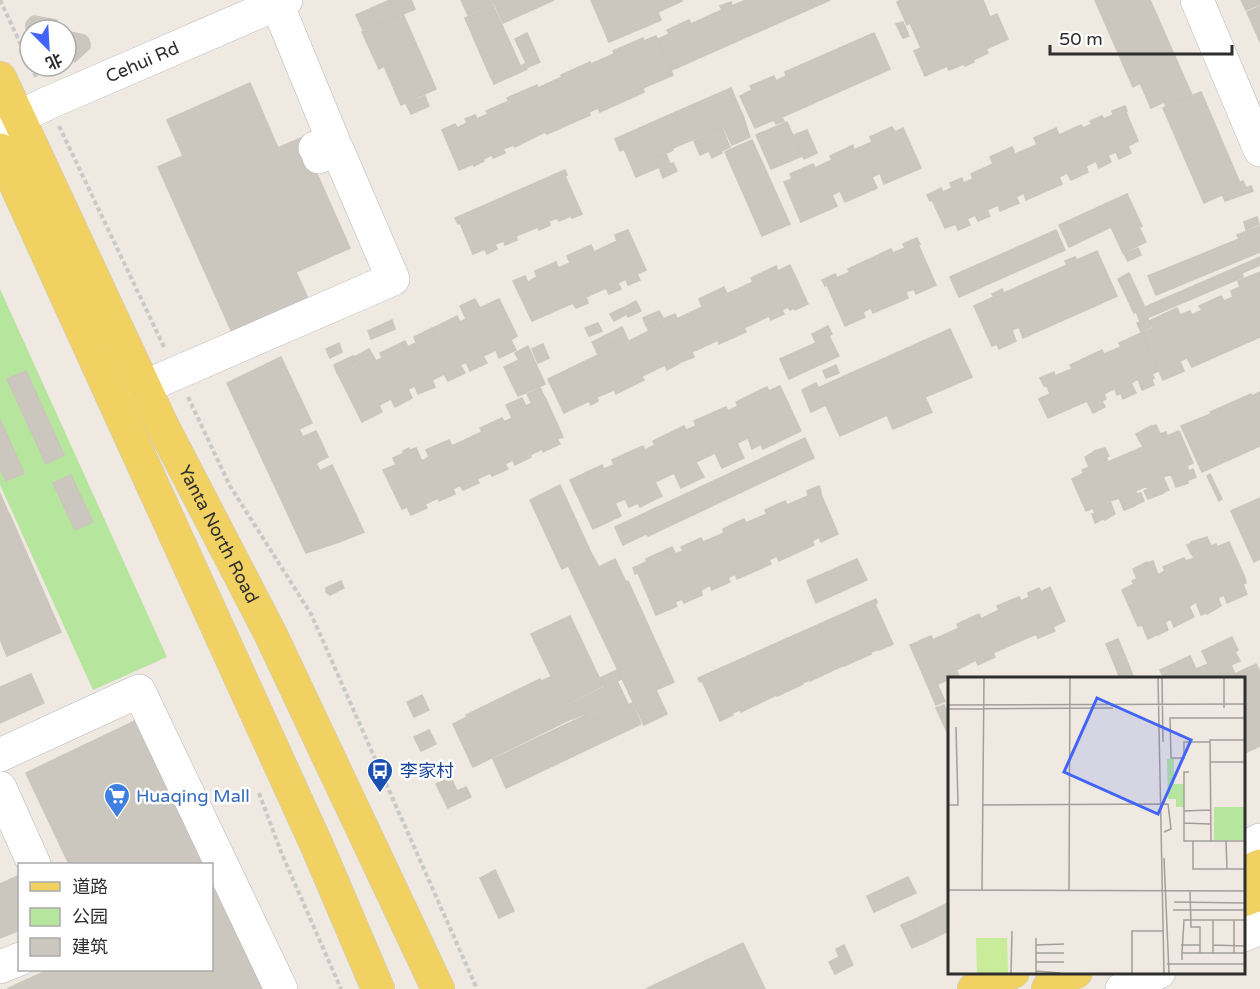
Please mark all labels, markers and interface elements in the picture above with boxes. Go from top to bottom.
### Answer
north arrow [18,18,78,78]
scale bar [1050,18,1232,56]
text: 50 m [1059,28,1103,50]
street label: Cehui Rd [102,37,182,88]
text: 北 [42,48,65,73]
street label: Yanta North Road [174,461,264,607]
inset map [948,677,1245,974]
bus stop icon: 李家村 [365,756,395,794]
place label: 李家村 [400,760,454,782]
supermarket icon: Huaqing Mall [102,781,132,819]
place label: Huaqing Mall [136,785,250,807]
legend [18,863,213,971]
text: 道路 [72,876,108,898]
text: 公园 [72,906,108,928]
text: 建筑 [72,936,108,958]

